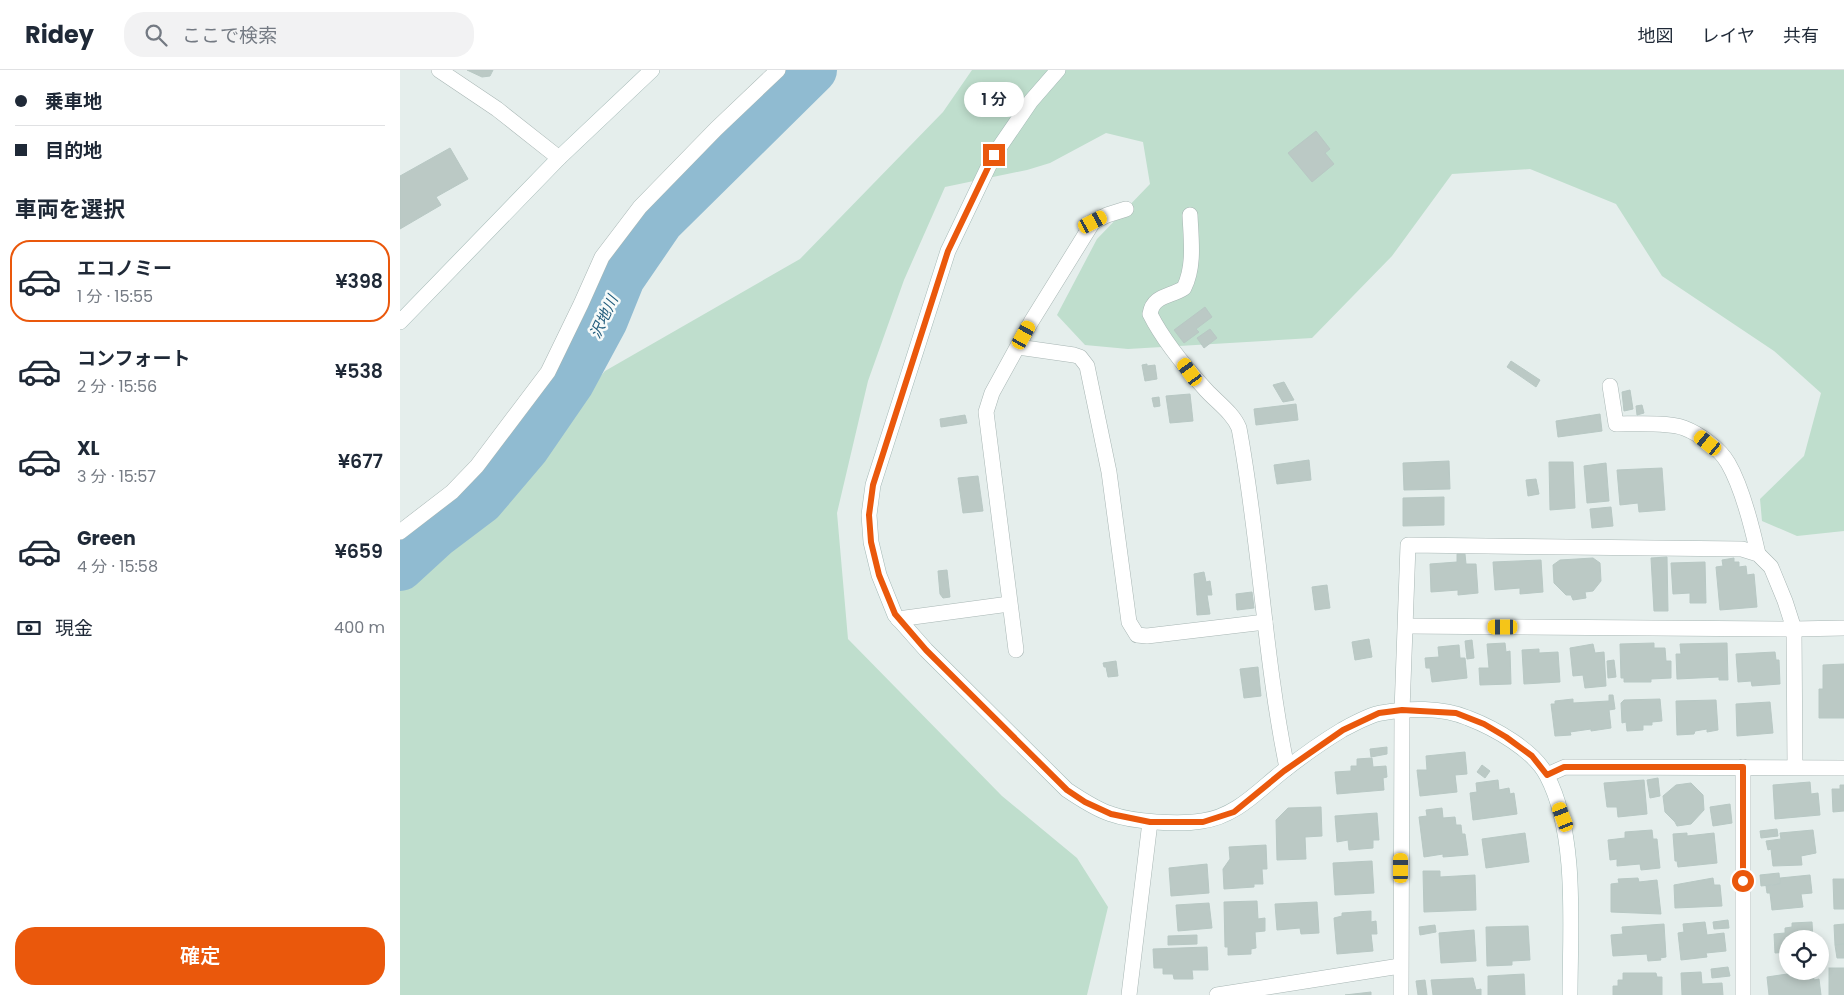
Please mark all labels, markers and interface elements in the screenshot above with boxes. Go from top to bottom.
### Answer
search box [124,12,474,57]
text: Ridey [25,18,94,51]
icon: search [142,21,170,49]
text: ここで検索 [182,22,277,49]
text: 地図 [1638,23,1674,48]
text: レイヤ [1702,23,1755,48]
text: 共有 [1783,23,1819,48]
callout: 1 分 [964,82,1024,118]
text: 乗車地 [45,88,102,115]
text: 1 分 [981,88,1007,111]
text: 目的地 [45,137,102,164]
route end [983,144,1005,166]
text: 車両を選択 [15,194,125,225]
car [1076,208,1109,236]
text: エコノミー [77,255,172,282]
icon: car [17,259,62,304]
text: ¥398 [335,268,383,295]
text: 1 分 · 15:55 [77,285,153,308]
water label: 沢地川 [585,290,623,342]
car [1010,318,1037,352]
text: コンフォート [77,345,190,372]
icon: car [17,349,62,394]
car [1175,355,1204,389]
text: ¥538 [335,358,383,385]
text: 2 分 · 15:56 [77,375,157,398]
car [1691,428,1724,458]
text: XL [77,435,100,462]
icon: car [17,439,62,484]
text: ¥677 [338,448,383,475]
text: 3 分 · 15:57 [77,465,156,488]
text: Green [77,525,136,552]
icon: car [17,529,62,574]
text: ¥659 [335,538,383,565]
text: 4 分 · 15:58 [77,555,158,578]
icon: cash [15,614,43,642]
text: 現金 [55,615,93,642]
text: 400 m [334,616,385,639]
car [1488,620,1518,635]
car [1550,800,1575,834]
car [1393,853,1408,883]
route start [1732,870,1754,892]
button: 確定 [15,927,385,985]
map controls [1779,930,1829,980]
button: locate [1779,930,1829,980]

